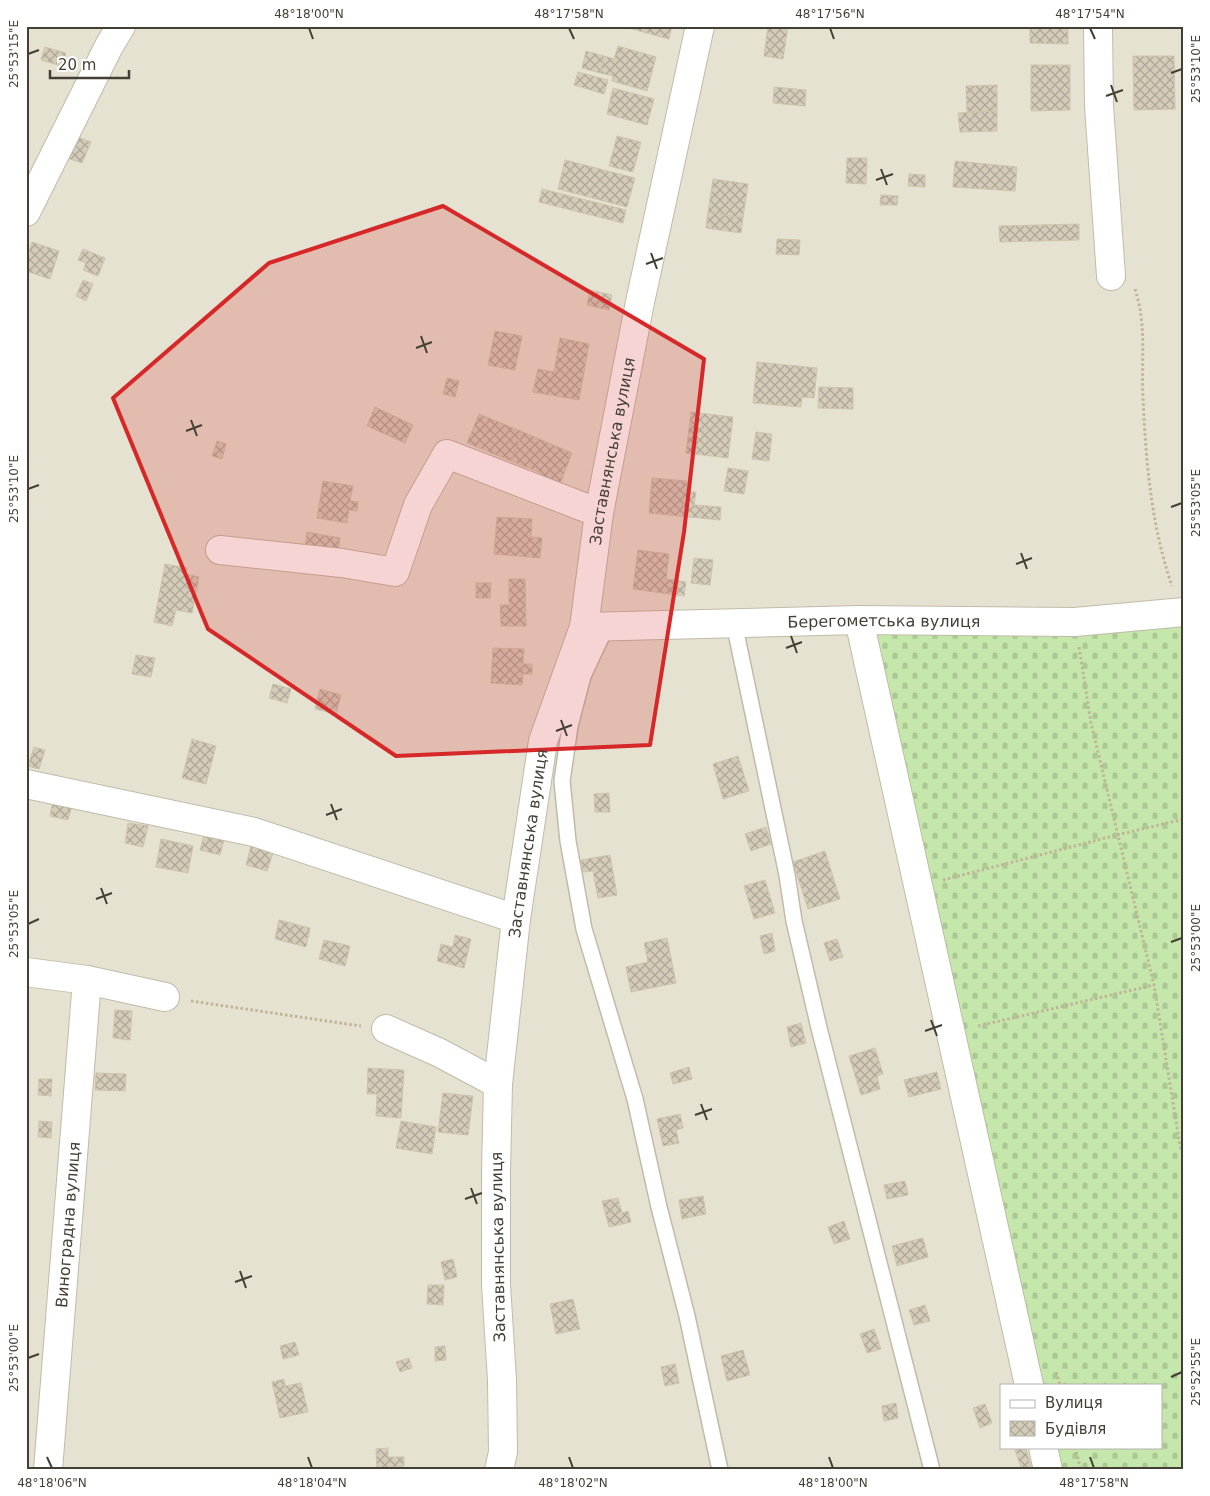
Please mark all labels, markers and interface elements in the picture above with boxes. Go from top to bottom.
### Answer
text: 48°18'00"N [274,7,344,21]
text: 48°17'58"N [534,7,604,21]
text: 48°17'56"N [795,7,865,21]
text: 48°17'54"N [1055,7,1125,21]
text: 25°53'15"E [7,20,21,88]
text: 25°53'10"E [1189,35,1203,103]
scale bar [50,48,129,80]
text: 20 m [58,56,96,74]
street label: Заставнянська вулиця [585,355,639,546]
text: 25°53'10"E [7,455,21,523]
text: 25°53'05"E [1189,469,1203,537]
street label: Берегометська вулиця [787,610,981,631]
street label: Заставнянська вулиця [504,748,551,939]
text: 25°53'05"E [7,890,21,958]
text: 25°53'00"E [1189,904,1203,972]
street label: Виноградна вулиця [51,1141,84,1309]
street label: Заставнянська вулиця [487,1151,509,1343]
text: 25°53'00"E [7,1324,21,1392]
text: 25°52'55"E [1189,1338,1203,1406]
legend [1000,1384,1162,1448]
text: Вулиця [1045,1394,1103,1412]
text: Будівля [1045,1420,1106,1438]
text: 48°18'06"N [17,1476,87,1490]
text: 48°18'04"N [277,1476,347,1490]
text: 48°18'02"N [538,1476,608,1490]
text: 48°18'00"N [798,1476,868,1490]
text: 48°17'58"N [1059,1476,1129,1490]

